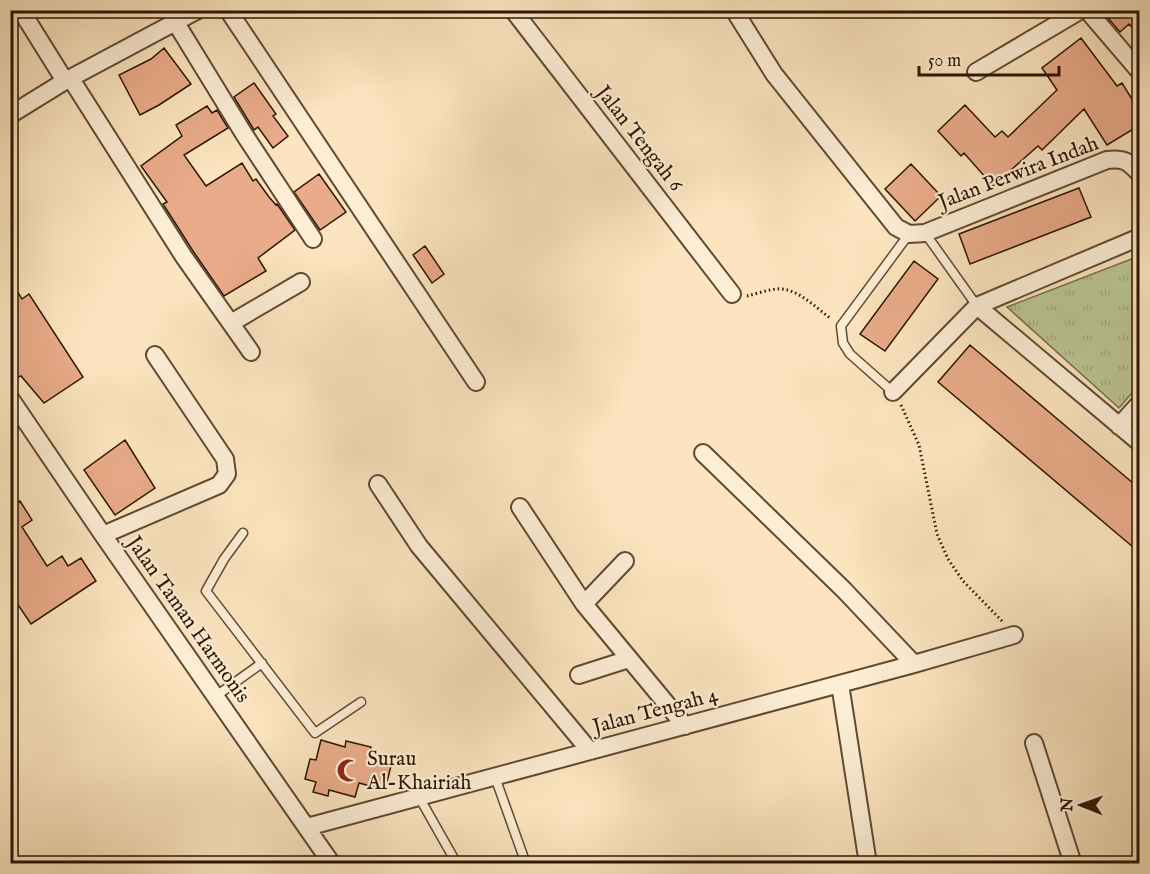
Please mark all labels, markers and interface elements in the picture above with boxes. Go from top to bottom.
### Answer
scale bar [919,39,1058,77]
text: 50 m [928,50,961,73]
street label: Jalan Tengah 6 [588,79,689,198]
street label: Jalan Perwira Indah [933,130,1102,217]
street label: Jalan Taman Harmonis [119,529,256,709]
street label: Jalan Tengah 4 [588,682,722,742]
place label: Surau Al-Khairiah [366,746,471,797]
mosque icon: Surau Al-Khairiah [336,757,362,783]
north arrow [1051,775,1111,835]
text: N [1058,798,1078,813]

